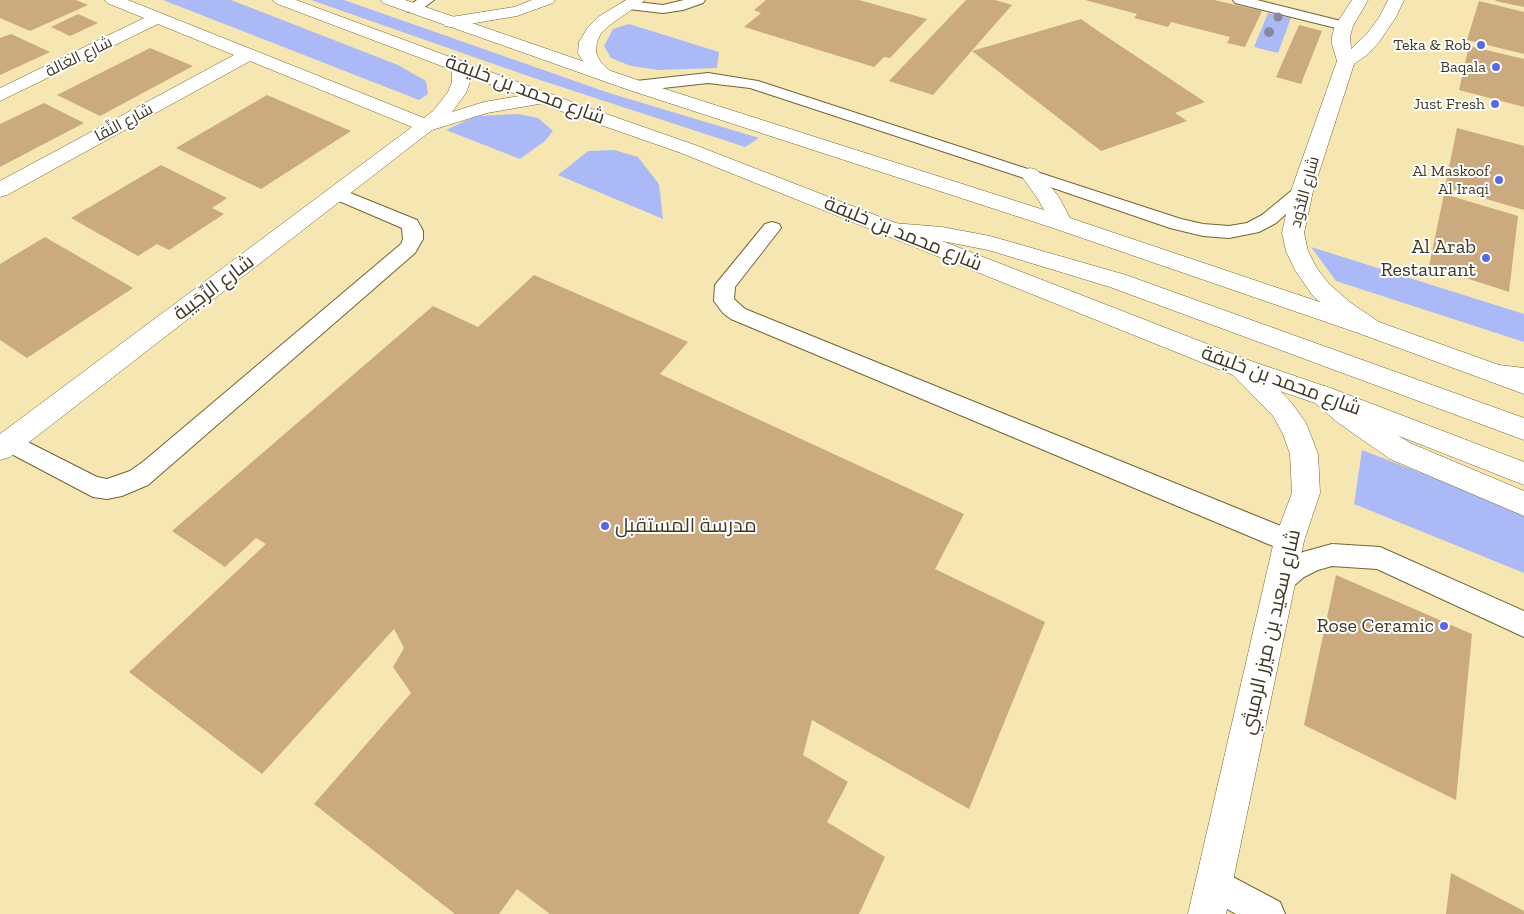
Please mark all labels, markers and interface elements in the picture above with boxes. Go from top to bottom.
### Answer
street label: شارع الغالة [42,33,116,81]
place label: Teka & Rob [1393,35,1471,55]
marker: Teka & Rob [1475,39,1487,51]
street label: شارع محمد بن خليفة [442,50,608,130]
place label: Baqala [1440,57,1486,77]
marker: Baqala [1490,61,1502,73]
place label: Just Fresh [1413,94,1485,114]
marker: Just Fresh [1489,98,1501,110]
street label: شارع النِّقا [92,100,156,146]
street label: شارع النُّدُود [1286,154,1324,230]
place label: Al Maskoof Al Iraqi [1412,161,1489,199]
marker: Al Maskoof Al Iraqi [1493,174,1505,186]
street label: شارع محمد بن خليفة [821,191,985,277]
place label: Al Arab Restaurant [1381,235,1476,282]
street label: شارع الرِّجَيبة [169,250,259,326]
marker: Al Arab Restaurant [1480,252,1492,264]
street label: شارع محمد بن خليفة [1198,341,1364,421]
place label: مدرسة المستقبل [615,514,757,538]
marker: مدرسة المستقبل [599,520,611,532]
street label: شارع سعيد بن ميزر الرميثي [1236,527,1306,737]
place label: Rose Ceramic [1316,614,1434,638]
marker: Rose Ceramic [1438,620,1450,632]

